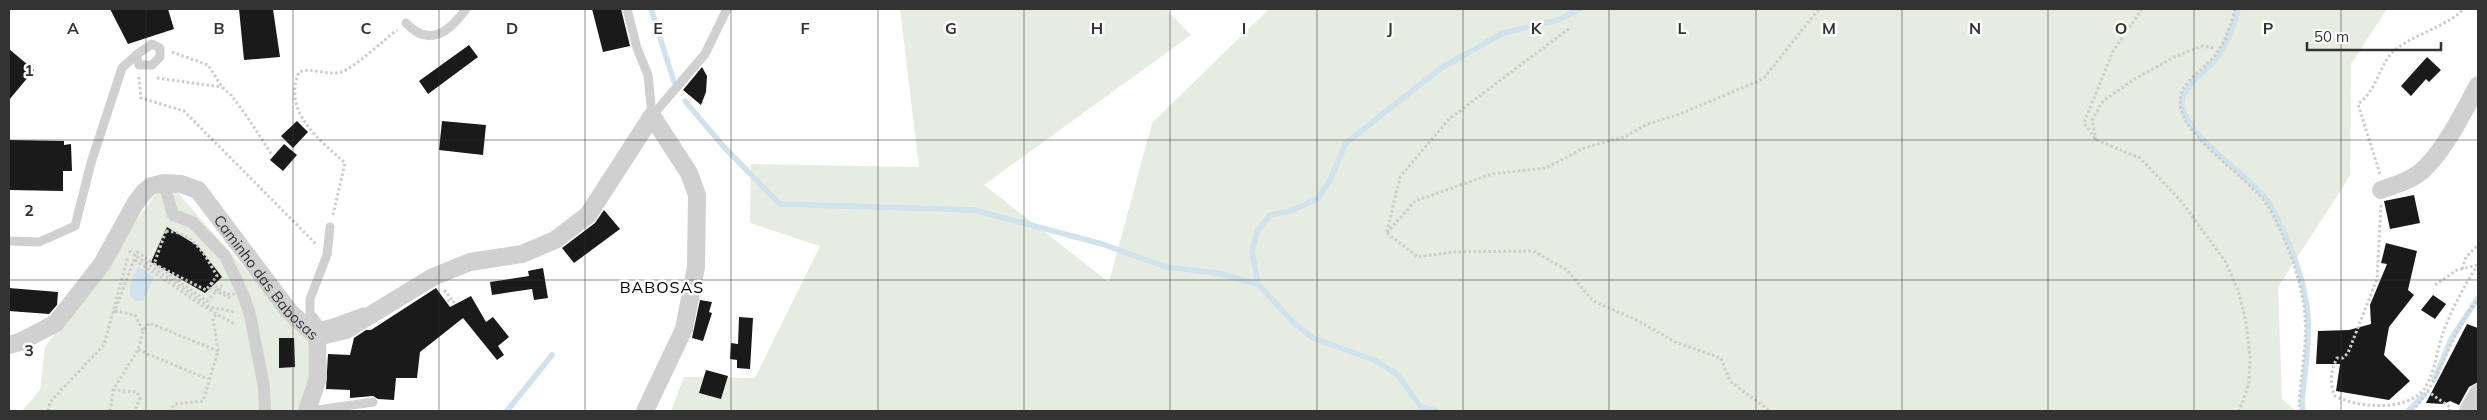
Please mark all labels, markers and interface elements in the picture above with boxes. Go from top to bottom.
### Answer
text: A [67,18,79,38]
text: B [213,18,225,38]
text: C [361,18,372,38]
text: D [506,18,518,38]
text: E [653,18,663,38]
text: F [800,18,810,38]
text: G [945,18,957,38]
text: H [1091,18,1103,38]
text: I [1242,18,1246,38]
text: J [1387,18,1393,38]
text: K [1531,18,1543,38]
text: L [1678,18,1687,38]
text: M [1822,18,1836,38]
text: N [1969,18,1981,38]
text: O [2115,18,2127,38]
text: P [2263,18,2274,38]
scale bar [2307,20,2441,52]
text: 50 m [2314,27,2349,46]
text: 1 [24,60,34,80]
text: 2 [24,200,34,220]
street label: Caminho das Babosas [210,211,323,344]
district label: BABOSAS [620,277,704,297]
text: 3 [24,340,34,360]

